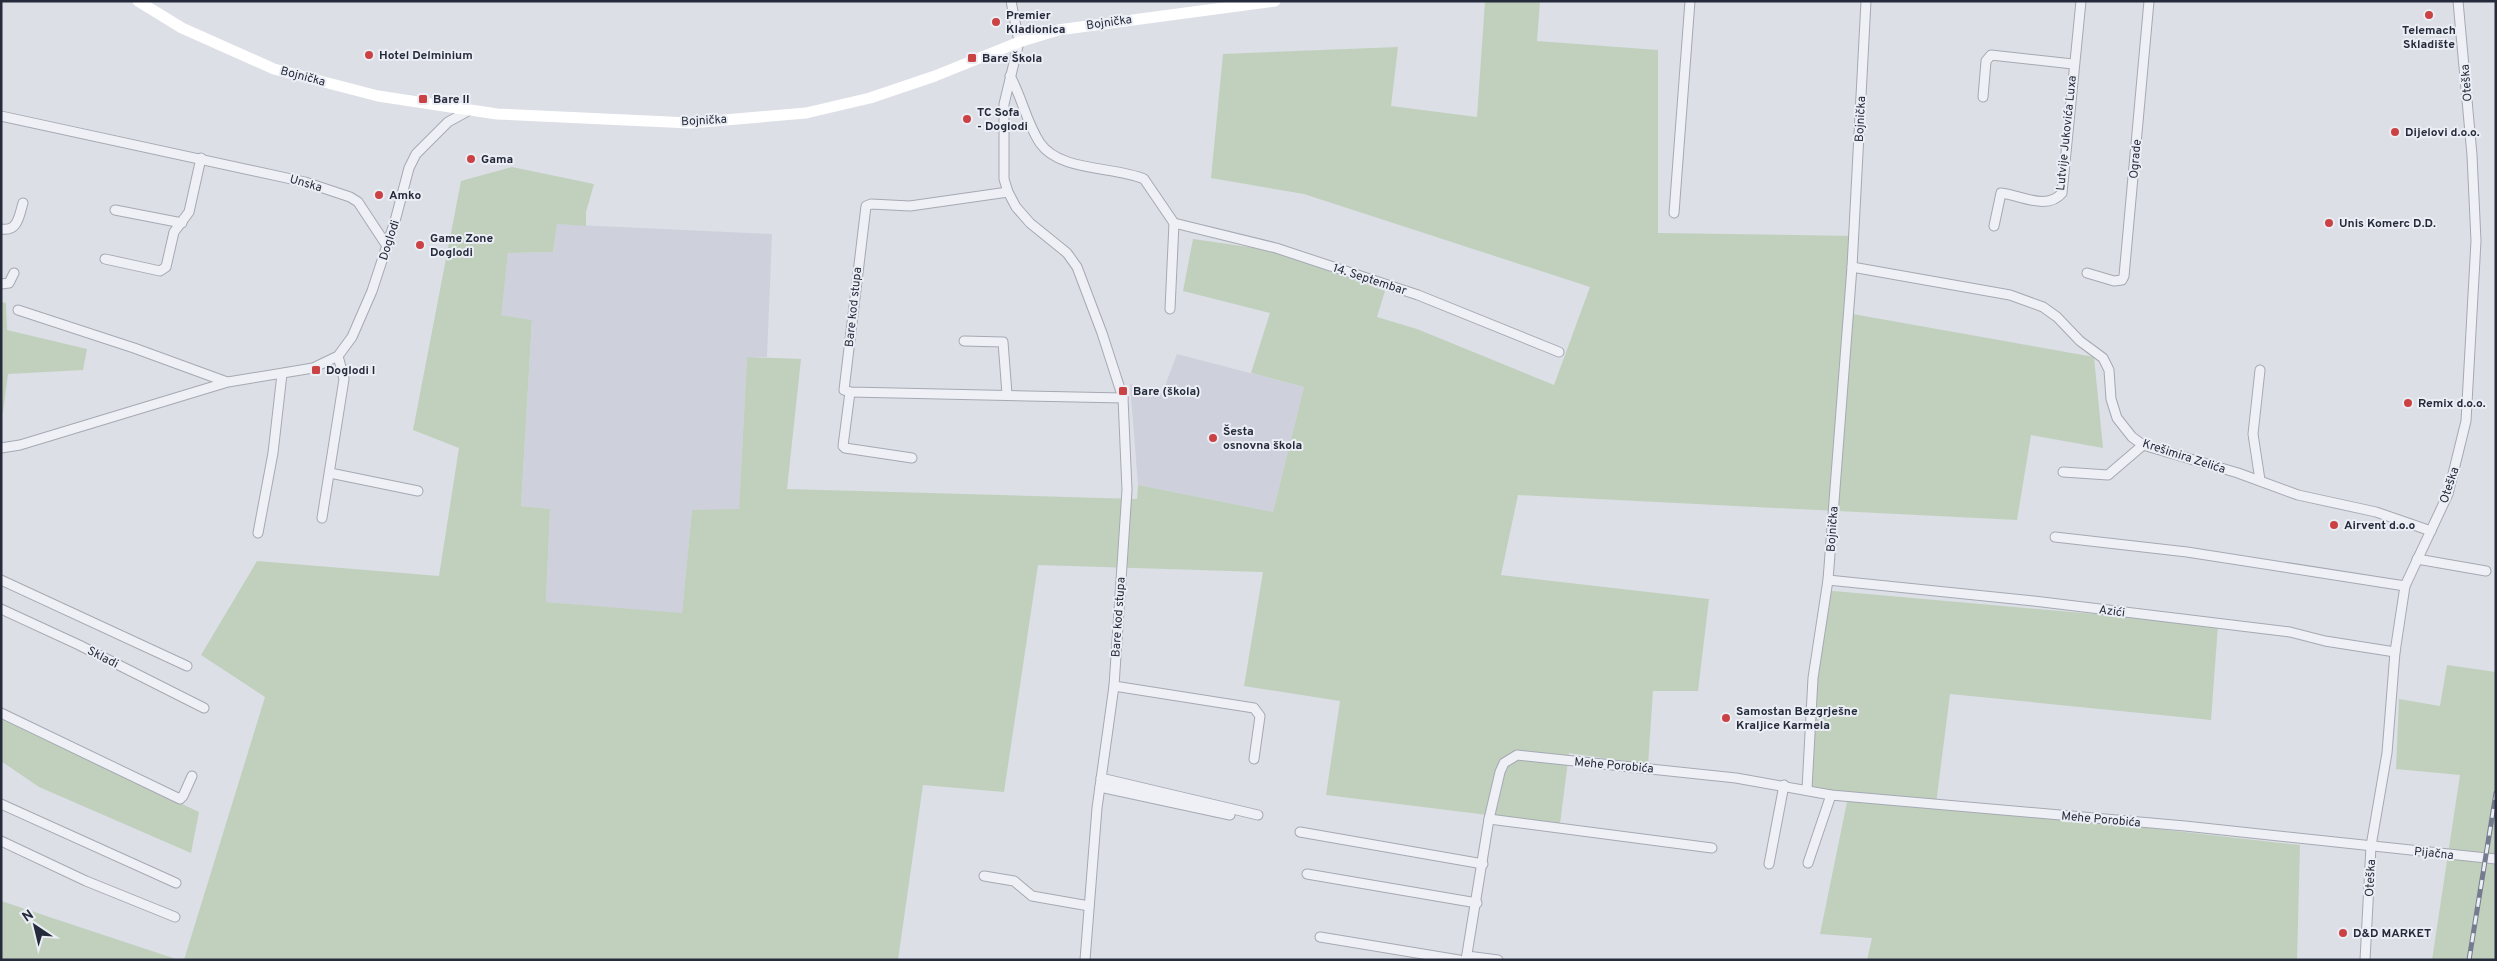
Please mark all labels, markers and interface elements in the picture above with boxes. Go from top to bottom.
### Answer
place label: Premier Kladionica [1006,8,1065,38]
marker: Telemach Skladište [2423,9,2435,21]
street label: Bojnička [1085,12,1133,34]
marker: Premier Kladionica [990,16,1002,28]
place label: Telemach Skladište [2402,23,2456,53]
place label: Hotel Delminium [379,48,473,64]
marker: Hotel Delminium [363,49,375,61]
place label: Bare Škola [982,51,1042,67]
marker: Bare Škola [966,52,978,64]
street label: Bojnička [278,63,327,91]
street label: Oteška [2457,64,2477,102]
street label: Lutvije Jukovića Luxa [2053,75,2081,191]
place label: Bare II [433,92,470,108]
marker: Bare II [417,93,429,105]
street label: Bojnička [1852,96,1870,142]
place label: TC Sofa - Doglodi [977,105,1028,135]
street label: Bojnička [681,112,727,130]
marker: TC Sofa - Doglodi [961,113,973,125]
place label: Dijelovi d.o.o. [2405,125,2480,141]
marker: Dijelovi d.o.o. [2389,126,2401,138]
street label: Ograde [2126,139,2146,180]
place label: Gama [481,152,513,168]
marker: Gama [465,153,477,165]
street label: Unska [288,172,324,196]
place label: Amko [389,188,422,204]
marker: Amko [373,189,385,201]
place label: Unis Komerc D.D. [2339,216,2436,232]
marker: Unis Komerc D.D. [2323,217,2335,229]
street label: Doglodi [376,218,404,263]
place label: Game Zone Doglodi [430,231,493,261]
marker: Game Zone Doglodi [414,239,426,251]
street label: 14. Septembar [1331,261,1409,299]
street label: Bare kod stupa [842,266,866,348]
place label: Doglodi I [326,363,375,379]
marker: Doglodi I [310,364,322,376]
place label: Bare (škola) [1133,384,1200,400]
marker: Bare (škola) [1117,385,1129,397]
place label: Remix d.o.o. [2418,396,2486,412]
marker: Remix d.o.o. [2402,397,2414,409]
place label: Šesta osnovna škola [1223,424,1302,454]
marker: Šesta osnovna škola [1207,432,1219,444]
street label: Krešimira Zelića [2140,436,2227,478]
street label: Oteška [2437,465,2463,506]
street label: Bojnička [1823,506,1843,553]
place label: Airvent d.o.o [2344,518,2416,534]
marker: Airvent d.o.o [2328,519,2340,531]
street label: Bare kod stupa [1108,576,1130,658]
street label: Azići [2098,602,2126,622]
street label: Skladi [84,643,121,673]
place label: Samostan Bezgrješne Kraljice Karmela [1736,704,1858,734]
marker: Samostan Bezgrješne Kraljice Karmela [1720,712,1732,724]
street label: Mehe Porobića [1574,755,1654,777]
street label: Mehe Porobića [2061,809,2141,831]
street label: Pijačna [2413,844,2455,864]
street label: Oteška [2362,859,2380,897]
north arrow [10,901,60,951]
text: N [19,907,37,926]
place label: D&D MARKET [2353,926,2431,942]
marker: D&D MARKET [2337,927,2349,939]

